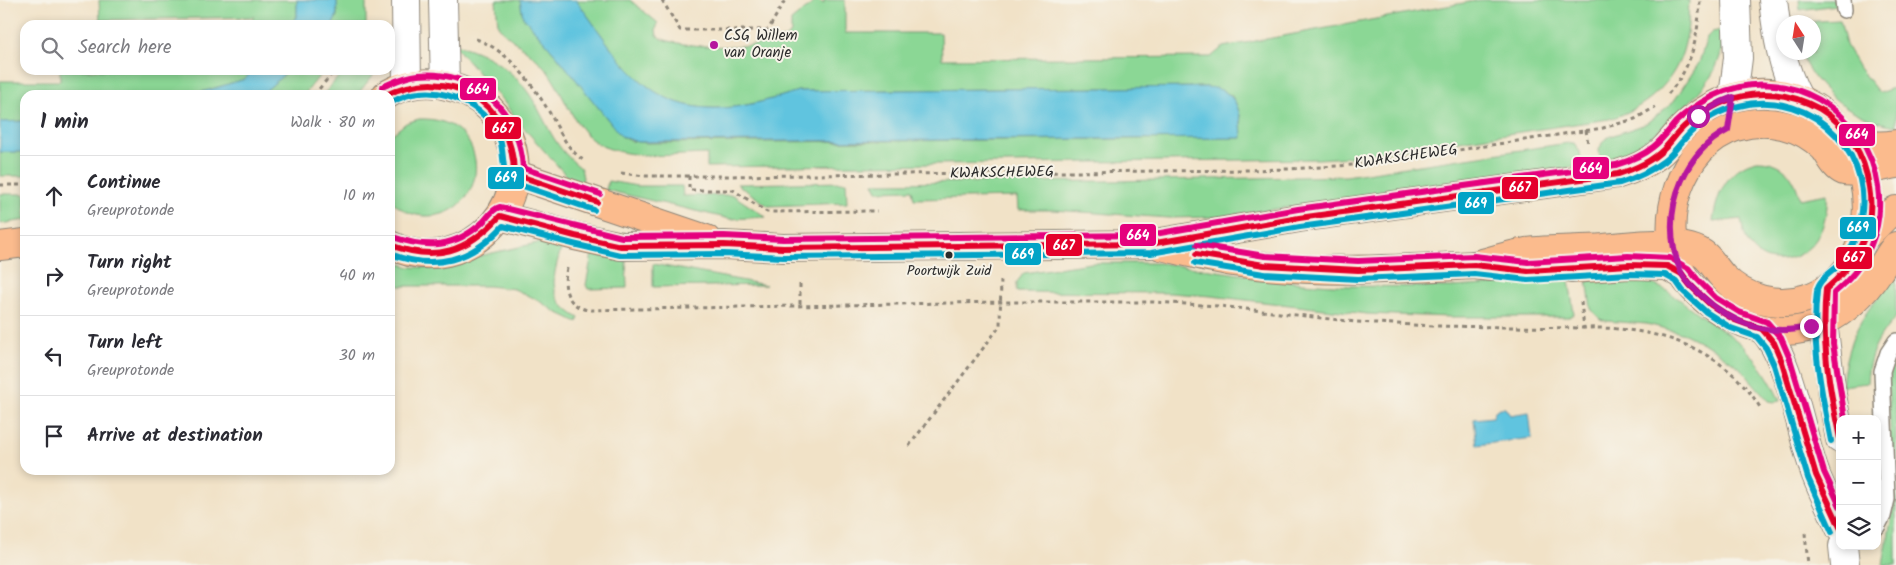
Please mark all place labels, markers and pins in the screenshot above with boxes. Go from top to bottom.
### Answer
place label: CSG Willem van Oranje [724,24,798,65]
marker: CSG Willem van Oranje [708,39,720,51]
marker: Poortwijk Zuid [944,250,954,260]
place label: Poortwijk Zuid [907,260,992,282]

